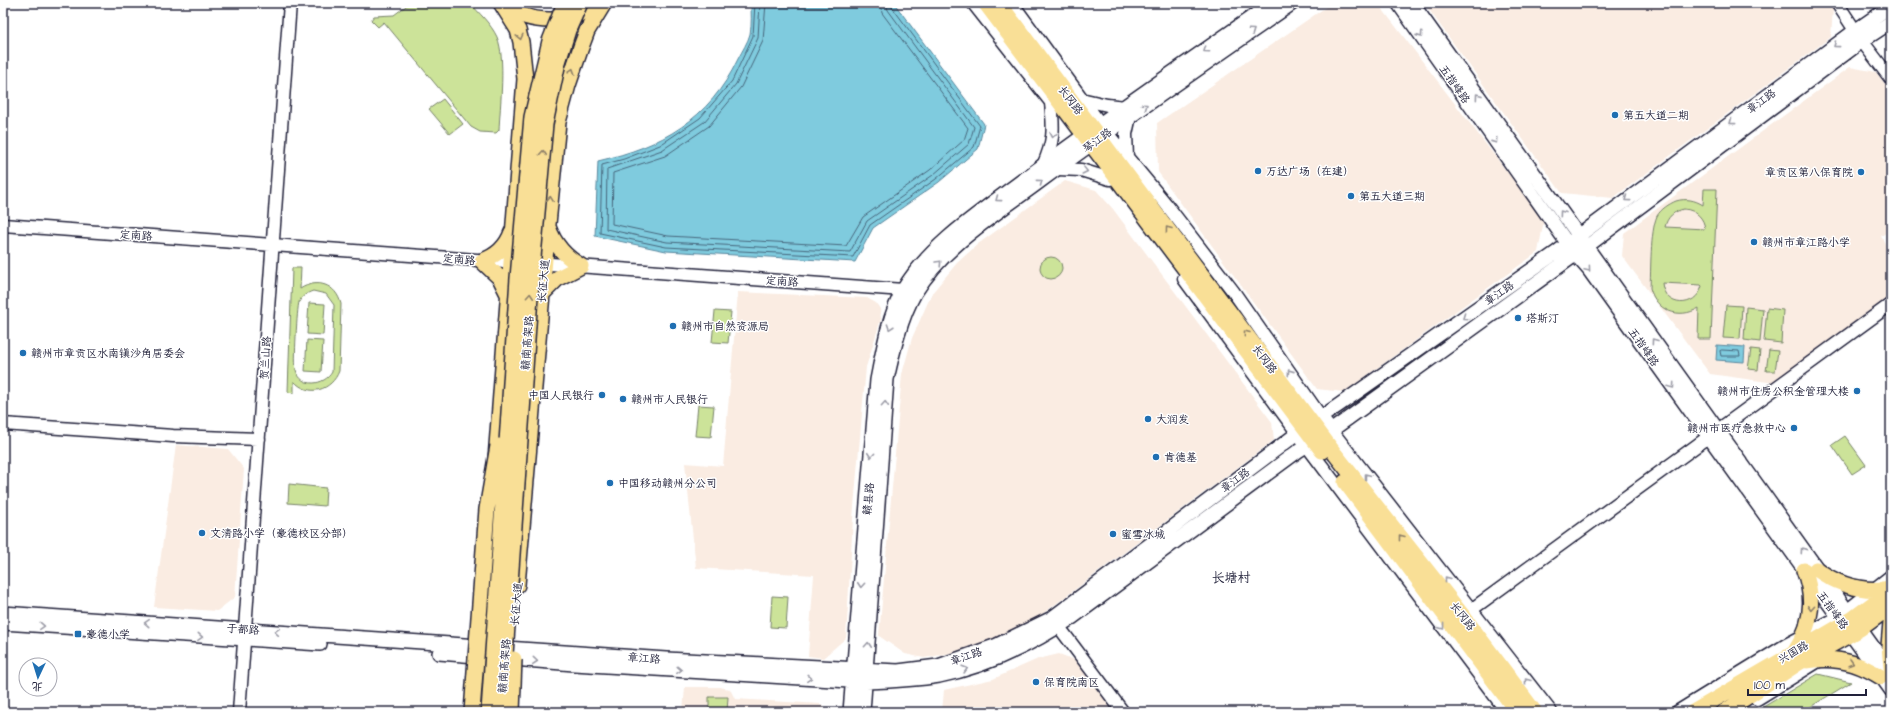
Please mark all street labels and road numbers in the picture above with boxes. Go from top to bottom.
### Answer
street label: 五指峰路 [1436,62,1473,107]
street label: 长冈路 [1055,83,1087,118]
street label: 章江路 [1744,85,1779,117]
street label: 琴江路 [1080,125,1115,156]
street label: 定南路 [119,227,153,244]
street label: 定南路 [442,251,476,268]
street label: 长征大道 [534,258,553,304]
street label: 定南路 [765,273,799,290]
street label: 章江路 [1481,278,1517,309]
street label: 赣南高架路 [518,315,537,371]
street label: 五指峰路 [1625,325,1662,370]
street label: 贺兰山路 [256,336,275,381]
street label: 长冈路 [1249,342,1281,377]
street label: 章江路 [1218,464,1253,496]
street label: 赣县路 [860,482,877,516]
street label: 长征大道 [507,581,526,627]
street label: 五指峰路 [1814,588,1852,633]
street label: 长冈路 [1447,599,1479,634]
street label: 于都路 [226,621,260,638]
street label: 赣南高架路 [495,638,514,694]
street label: 兴国路 [1775,638,1811,667]
street label: 章江路 [948,644,984,669]
street label: 章江路 [627,650,661,667]

